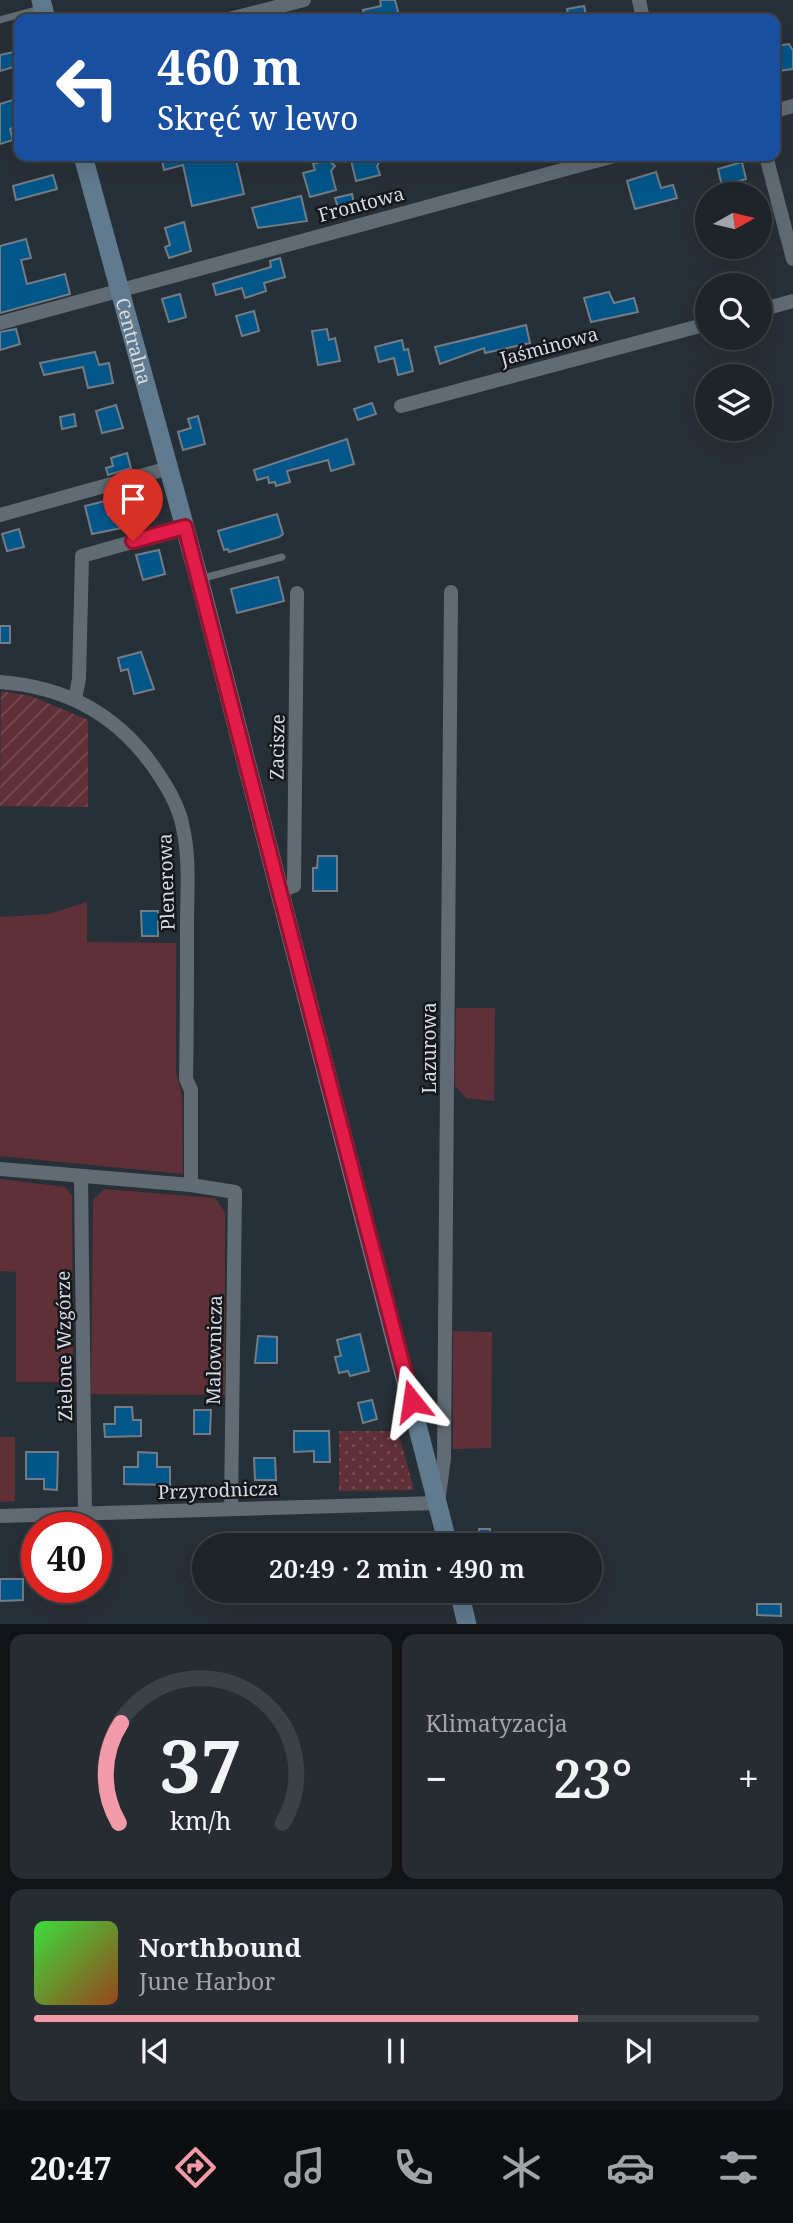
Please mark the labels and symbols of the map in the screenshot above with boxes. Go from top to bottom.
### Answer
street label: Frontowa [315,180,407,228]
north arrow [695,182,772,259]
street label: Centralna [109,295,158,387]
street label: Jaśminowa [496,320,601,372]
pin [103,469,163,541]
street label: Zacisze [263,714,291,780]
street label: Plenerowa [151,833,181,931]
street label: Lazurowa [416,1002,442,1094]
street label: Zielone Wzgórze [50,1270,78,1422]
street label: Malownicza [200,1295,228,1405]
position arrow [375,1364,449,1438]
street label: Przyrodnicza [157,1475,279,1505]
speed limit sign: 40 [21,1512,112,1603]

